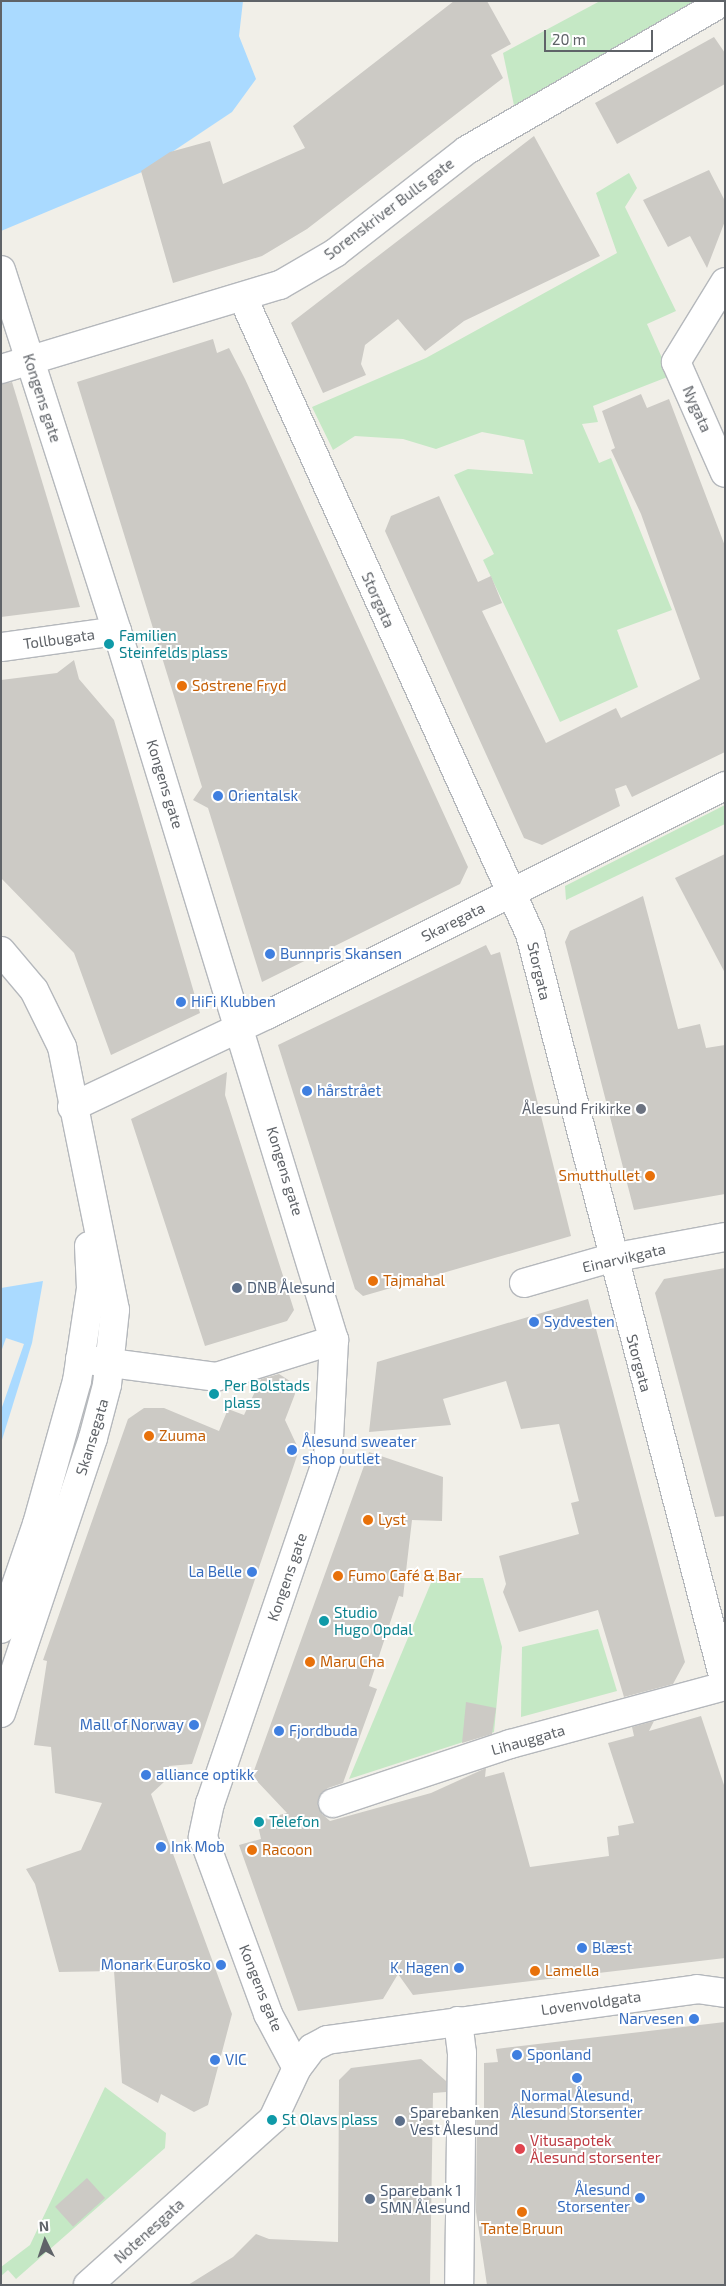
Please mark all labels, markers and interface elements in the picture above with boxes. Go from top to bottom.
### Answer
scale bar [546,20,655,52]
text: 20 m [552,30,586,48]
street label: Sorenskriver Bulls gate [321,154,457,264]
street label: Kongens gate [19,351,65,445]
street label: Nygata [679,383,715,435]
street label: Storgata [358,569,398,631]
street label: Tollbugata [22,625,96,653]
place label: Familien Steinfelds plass [119,626,228,661]
marker: Familien Steinfelds plass [103,638,115,650]
place label: Søstrene Fryd [192,677,287,695]
marker: Søstrene Fryd [176,680,188,692]
street label: Kongens gate [143,737,187,831]
place label: Orientalsk [228,787,298,805]
marker: Orientalsk [212,790,224,802]
street label: Skaregata [418,898,488,946]
street label: Storgata [524,940,554,1002]
place label: Bunnpris Skansen [280,945,402,963]
marker: Bunnpris Skansen [264,948,276,960]
place label: HiFi Klubben [191,993,276,1011]
marker: HiFi Klubben [175,996,187,1008]
place label: hårstrået [317,1082,381,1100]
marker: hårstrået [301,1085,313,1097]
place label: Ålesund Frikirke [522,1100,631,1118]
marker: Ålesund Frikirke [635,1103,647,1115]
street label: Kongens gate [263,1124,307,1218]
place label: Smutthullet [559,1167,640,1185]
marker: Smutthullet [644,1170,656,1182]
street label: Einarvikgata [581,1240,667,1276]
place label: Tajmahal [383,1272,445,1290]
marker: Tajmahal [367,1275,379,1287]
place label: DNB Ålesund [247,1279,335,1297]
marker: DNB Ålesund [231,1282,243,1294]
place label: Sydvesten [544,1313,615,1331]
marker: Sydvesten [528,1316,540,1328]
street label: Storgata [623,1332,655,1394]
place label: Per Bolstads plass [224,1376,310,1411]
marker: Per Bolstads plass [208,1388,220,1400]
street label: Skansegata [72,1397,112,1477]
place label: Zuuma [159,1427,206,1445]
marker: Zuuma [143,1430,155,1442]
place label: Ålesund sweater shop outlet [302,1432,417,1467]
marker: Ålesund sweater shop outlet [286,1444,298,1456]
place label: Lyst [378,1511,406,1529]
marker: Lyst [362,1514,374,1526]
street label: Kongens gate [263,1530,311,1624]
place label: La Belle [188,1563,242,1581]
marker: La Belle [246,1566,258,1578]
place label: Fumo Café & Bar [348,1567,462,1585]
marker: Fumo Café & Bar [332,1570,344,1582]
place label: Studio Hugo Opdal [334,1603,413,1638]
marker: Studio Hugo Opdal [318,1615,330,1627]
place label: Maru Cha [320,1653,385,1671]
marker: Maru Cha [304,1656,316,1668]
place label: Mall of Norway [79,1716,184,1734]
marker: Mall of Norway [188,1719,200,1731]
street label: Lihauggata [489,1721,567,1759]
place label: Fjordbuda [289,1722,358,1740]
marker: Fjordbuda [273,1725,285,1737]
place label: alliance optikk [156,1766,254,1784]
marker: alliance optikk [140,1769,152,1781]
place label: Telefon [269,1813,319,1831]
marker: Telefon [253,1816,265,1828]
place label: Ink Mob [171,1838,225,1856]
marker: Ink Mob [155,1841,167,1853]
place label: Racoon [262,1841,312,1859]
marker: Racoon [246,1844,258,1856]
place label: Blæst [592,1939,632,1957]
street label: Kongens gate [235,1942,287,2034]
marker: Blæst [576,1942,588,1954]
place label: Monark Eurosko [101,1956,211,1974]
marker: Monark Eurosko [215,1959,227,1971]
place label: K. Hagen [390,1959,449,1977]
marker: K. Hagen [453,1962,465,1974]
place label: Lamella [545,1962,599,1980]
marker: Lamella [529,1965,541,1977]
street label: Løvenvoldgata [540,1987,642,2019]
place label: Narvesen [619,2010,684,2028]
marker: Narvesen [688,2013,700,2025]
place label: Sponland [527,2046,591,2064]
marker: Sponland [511,2049,523,2061]
place label: VIC [225,2051,247,2069]
marker: VIC [209,2054,221,2066]
marker: Normal Ålesund, Ålesund Storsenter [571,2072,583,2084]
place label: Normal Ålesund, Ålesund Storsenter [511,2086,643,2121]
place label: Sparebanken Vest Ålesund [410,2103,499,2138]
place label: St Olavs plass [282,2111,378,2129]
marker: St Olavs plass [266,2114,278,2126]
marker: Sparebanken Vest Ålesund [394,2115,406,2127]
place label: Vitusapotek Ålesund storsenter [530,2131,661,2166]
marker: Vitusapotek Ålesund storsenter [514,2143,526,2155]
place label: Ålesund Storsenter [557,2180,630,2215]
place label: Sparebank 1 SMN Ålesund [380,2181,471,2216]
marker: Ålesund Storsenter [634,2192,646,2204]
marker: Sparebank 1 SMN Ålesund [364,2193,376,2205]
street label: Notenesgata [110,2195,188,2267]
marker: Tante Bruun [516,2206,528,2218]
north arrow [20,2216,70,2266]
text: N [38,2217,50,2234]
place label: Tante Bruun [481,2220,563,2238]

